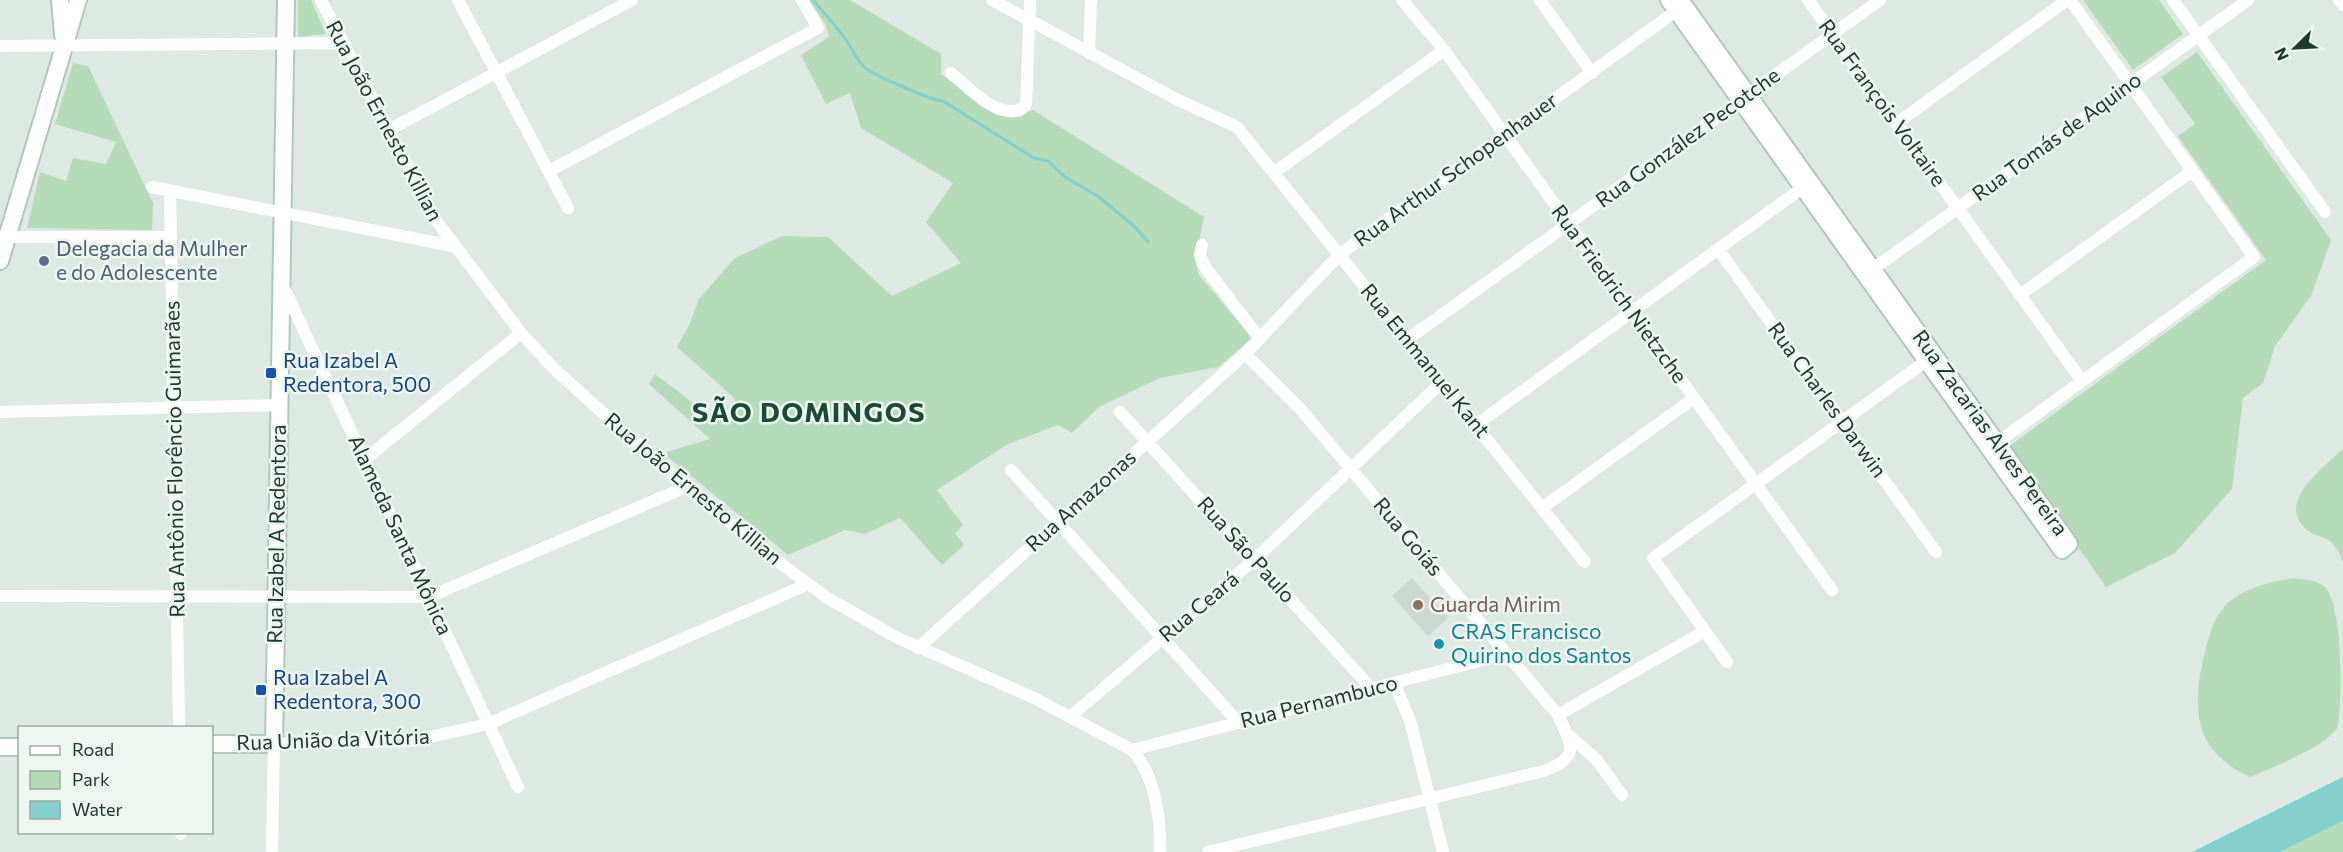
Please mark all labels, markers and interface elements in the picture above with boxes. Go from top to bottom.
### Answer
street label: Rua François Voltaire [1814,14,1952,191]
street label: Rua João Ernesto Killian [322,16,449,225]
north arrow [2265,18,2325,78]
text: N [2270,45,2292,64]
street label: Rua González Pecotche [1590,62,1784,212]
street label: Rua Tomás de Aquino [1967,66,2146,206]
street label: Rua Arthur Schopenhauer [1349,87,1562,251]
street label: Rua Friedrich Nietzche [1547,199,1693,387]
place label: Delegacia da Mulher e do Adolescente [56,235,248,284]
marker: Delegacia da Mulher e do Adolescente [37,254,51,268]
street label: Rua Emmanuel Kant [1356,278,1496,442]
street label: Rua Antônio Florêncio Guimarães [158,300,189,618]
street label: Rua Charles Darwin [1764,317,1893,482]
street label: Rua Zacarias Alves Pereira [1908,324,2074,540]
place label: Rua Izabel A Redentora, 500 [283,347,431,396]
marker: Rua Izabel A Redentora, 500 [264,366,278,380]
district label: SÃO DOMINGOS [692,395,926,428]
street label: Rua João Ernesto Killian [600,406,788,569]
street label: Rua Izabel A Redentora [261,424,290,644]
street label: Alameda Santa Mônica [344,430,459,638]
street label: Rua Amazonas [1020,444,1140,556]
street label: Rua São Paulo [1193,491,1301,607]
street label: Rua Goiás [1369,492,1449,580]
street label: Rua Ceará [1153,565,1243,646]
place label: Guarda Mirim [1430,591,1561,616]
marker: Guarda Mirim [1411,598,1425,612]
place label: CRAS Francisco Quirino dos Santos [1451,618,1631,667]
marker: CRAS Francisco Quirino dos Santos [1432,637,1446,651]
place label: Rua Izabel A Redentora, 300 [273,664,421,713]
street label: Rua Pernambuco [1237,669,1400,732]
marker: Rua Izabel A Redentora, 300 [254,683,268,697]
street label: Rua União da Vitória [236,723,430,754]
legend [18,726,213,834]
text: Road [72,738,114,760]
text: Park [72,768,110,790]
text: Water [72,798,123,820]

